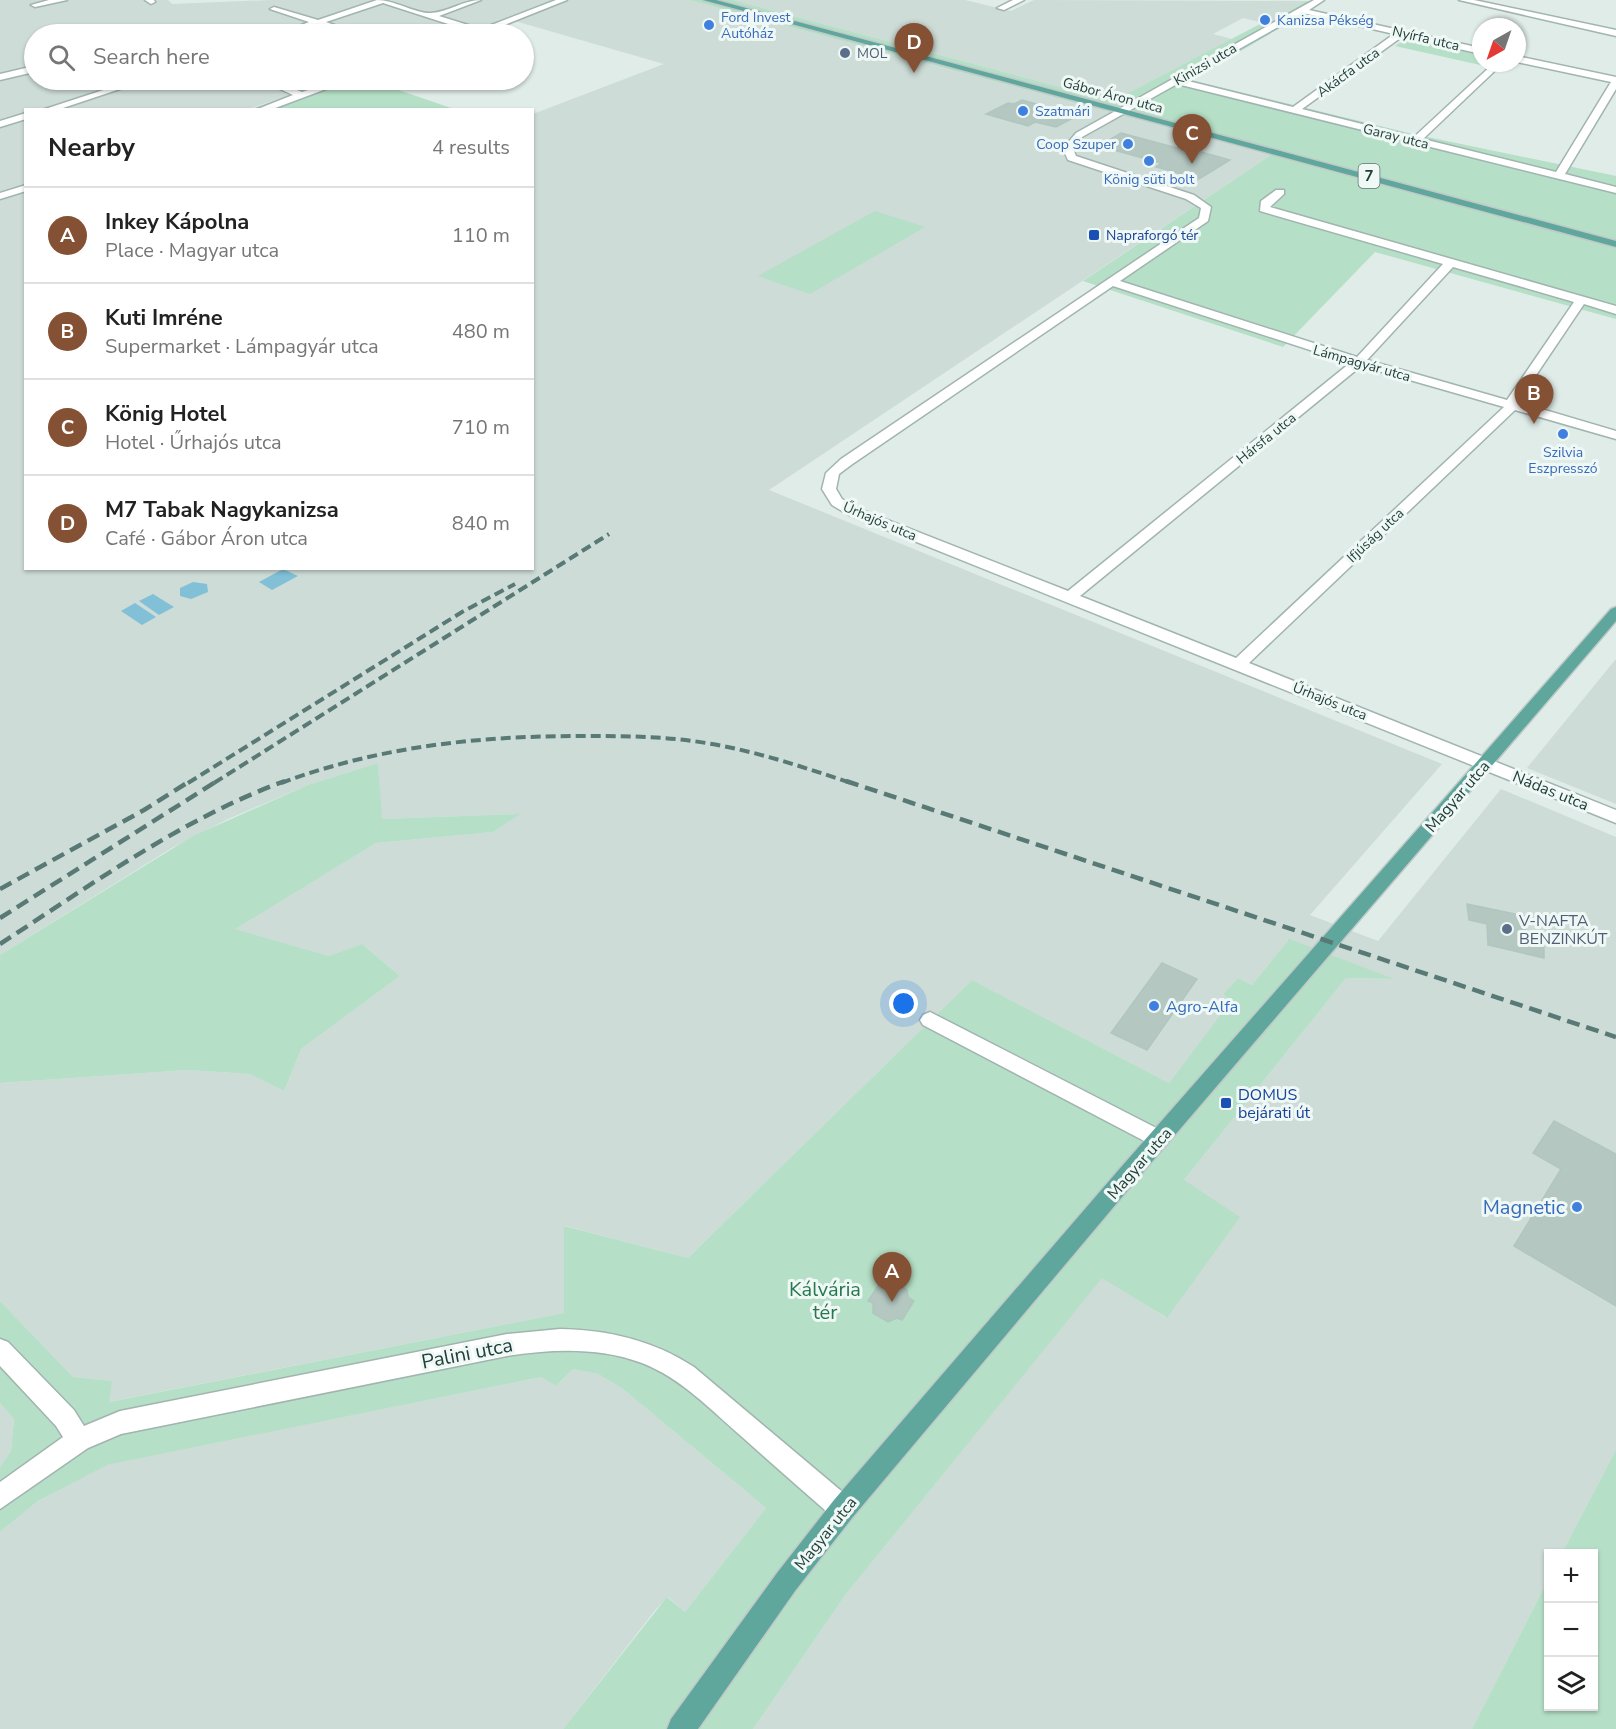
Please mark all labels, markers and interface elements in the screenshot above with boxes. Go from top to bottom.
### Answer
place label: Ford Invest Autóház [721,8,791,43]
place label: Kanizsa Pékség [1277,11,1374,30]
marker: Kanizsa Pékség [1258,13,1272,27]
marker: Ford Invest Autóház [702,18,716,32]
north arrow [1472,18,1526,72]
street label: Nyírfa utca [1390,22,1461,55]
pin: D [894,23,934,73]
search box [24,24,534,90]
street label: Kinizsi utca [1170,39,1240,90]
icon: search [45,41,78,74]
text: Search here [93,42,210,72]
street label: Akácfa utca [1313,43,1383,102]
place label: MOL [857,44,888,63]
marker: MOL [838,46,852,60]
street label: Gábor Áron utca [1061,73,1165,118]
place label: Szatmári [1035,102,1090,121]
marker: Szatmári [1016,104,1030,118]
pin: C [1172,114,1212,164]
street label: Garay utca [1361,119,1431,154]
text: Nearby [48,130,135,165]
text: 4 results [432,134,510,161]
place label: Coop Szuper [1036,135,1116,154]
marker: Coop Szuper [1121,137,1135,151]
marker: König süti bolt [1142,154,1156,168]
road number: 7 [1358,164,1380,188]
place label: König süti bolt [1104,170,1194,189]
text: Inkey Kápolna [105,207,249,237]
text: A [60,222,75,249]
text: 110 m [452,222,510,249]
place label: Napraforgó tér [1106,226,1198,245]
marker: Napraforgó tér [1087,228,1101,242]
text: Place · Magyar utca [105,237,279,264]
text: Kuti Imréne [105,303,223,333]
text: B [61,318,74,345]
text: 480 m [452,318,510,345]
text: Supermarket · Lámpagyár utca [105,333,379,360]
street label: Lámpagyár utca [1311,341,1413,386]
pin: B [1514,374,1553,424]
text: König Hotel [105,399,227,429]
street label: Hársfa utca [1232,408,1300,468]
text: C [61,414,74,441]
text: 710 m [452,414,510,441]
marker: Szilvia Eszpresszó [1556,427,1570,441]
text: Hotel · Űrhajós utca [105,429,282,456]
place label: Szilvia Eszpresszó [1528,443,1598,478]
text: M7 Tabak Nagykanizsa [105,495,339,525]
street label: Űrhajós utca [840,497,920,546]
street label: Ifjúság utca [1343,504,1408,567]
text: D [60,510,75,537]
text: 840 m [452,510,510,537]
text: Café · Gábor Áron utca [105,525,308,552]
street label: Űrhajós utca [1290,678,1370,725]
street label: Magyar utca [1421,756,1495,837]
street label: Nádas utca [1509,766,1592,816]
place label: V-NAFTA BENZINKÚT [1518,910,1608,950]
marker: V-NAFTA BENZINKÚT [1500,922,1514,936]
your location [889,989,918,1018]
place label: Agro-Alfa [1166,996,1238,1018]
marker: Agro-Alfa [1147,999,1161,1013]
place label: DOMUS bejárati út [1238,1084,1311,1124]
marker: DOMUS bejárati út [1219,1096,1233,1110]
street label: Magyar utca [1103,1123,1177,1204]
place label: Magnetic [1483,1194,1565,1221]
marker: Magnetic [1570,1200,1584,1214]
pin: A [872,1252,912,1302]
park label: Kálvária tér [789,1276,861,1326]
street label: Palini utca [419,1331,515,1376]
street label: Magyar utca [789,1492,862,1575]
map controls [1544,1549,1598,1711]
button: + [1544,1549,1598,1603]
button: − [1544,1603,1598,1657]
button: layers [1544,1657,1598,1711]

